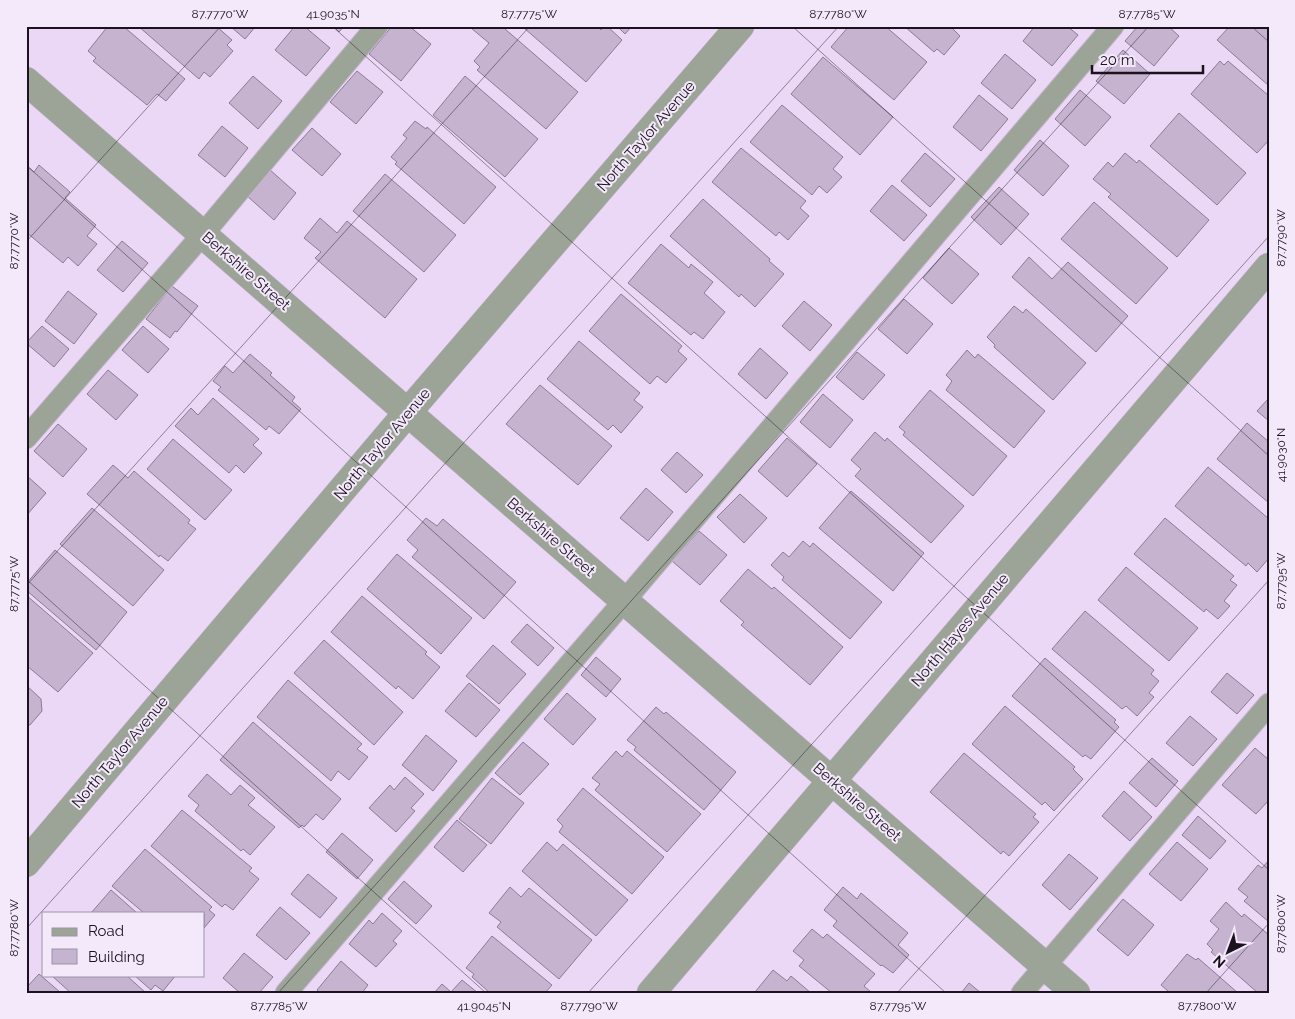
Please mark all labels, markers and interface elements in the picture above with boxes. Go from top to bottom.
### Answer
text: 87.7770°W [192,7,249,21]
text: 41.9035°N [306,7,360,21]
text: 87.7775°W [501,7,557,21]
text: 87.7780°W [809,7,867,21]
text: 87.7785°W [1119,7,1176,21]
scale bar [1092,42,1204,74]
text: 20 m [1100,51,1135,69]
street label: North Taylor Avenue [593,77,699,195]
text: 87.7790°W [1274,209,1288,267]
text: 87.7770°W [7,212,21,269]
street label: Berkshire Street [198,228,294,314]
street label: North Taylor Avenue [330,384,434,504]
text: 41.9030°N [1274,428,1288,482]
street label: Berkshire Street [503,494,599,580]
text: 87.7795°W [1274,552,1288,609]
text: 87.7775°W [7,556,21,612]
street label: North Hayes Avenue [907,570,1013,690]
street label: North Taylor Avenue [68,692,172,812]
street label: Berkshire Street [809,759,905,845]
text: 87.7800°W [1274,894,1288,953]
text: 87.7780°W [7,899,21,957]
legend [42,912,205,976]
text: Road [88,922,124,940]
north arrow [1202,926,1252,976]
text: Building [88,948,145,966]
text: N [1210,952,1229,971]
text: 87.7785°W [251,999,308,1013]
text: 41.9045°N [457,999,511,1013]
text: 87.7790°W [560,999,618,1013]
text: 87.7795°W [870,999,927,1013]
text: 87.7800°W [1178,999,1237,1013]

